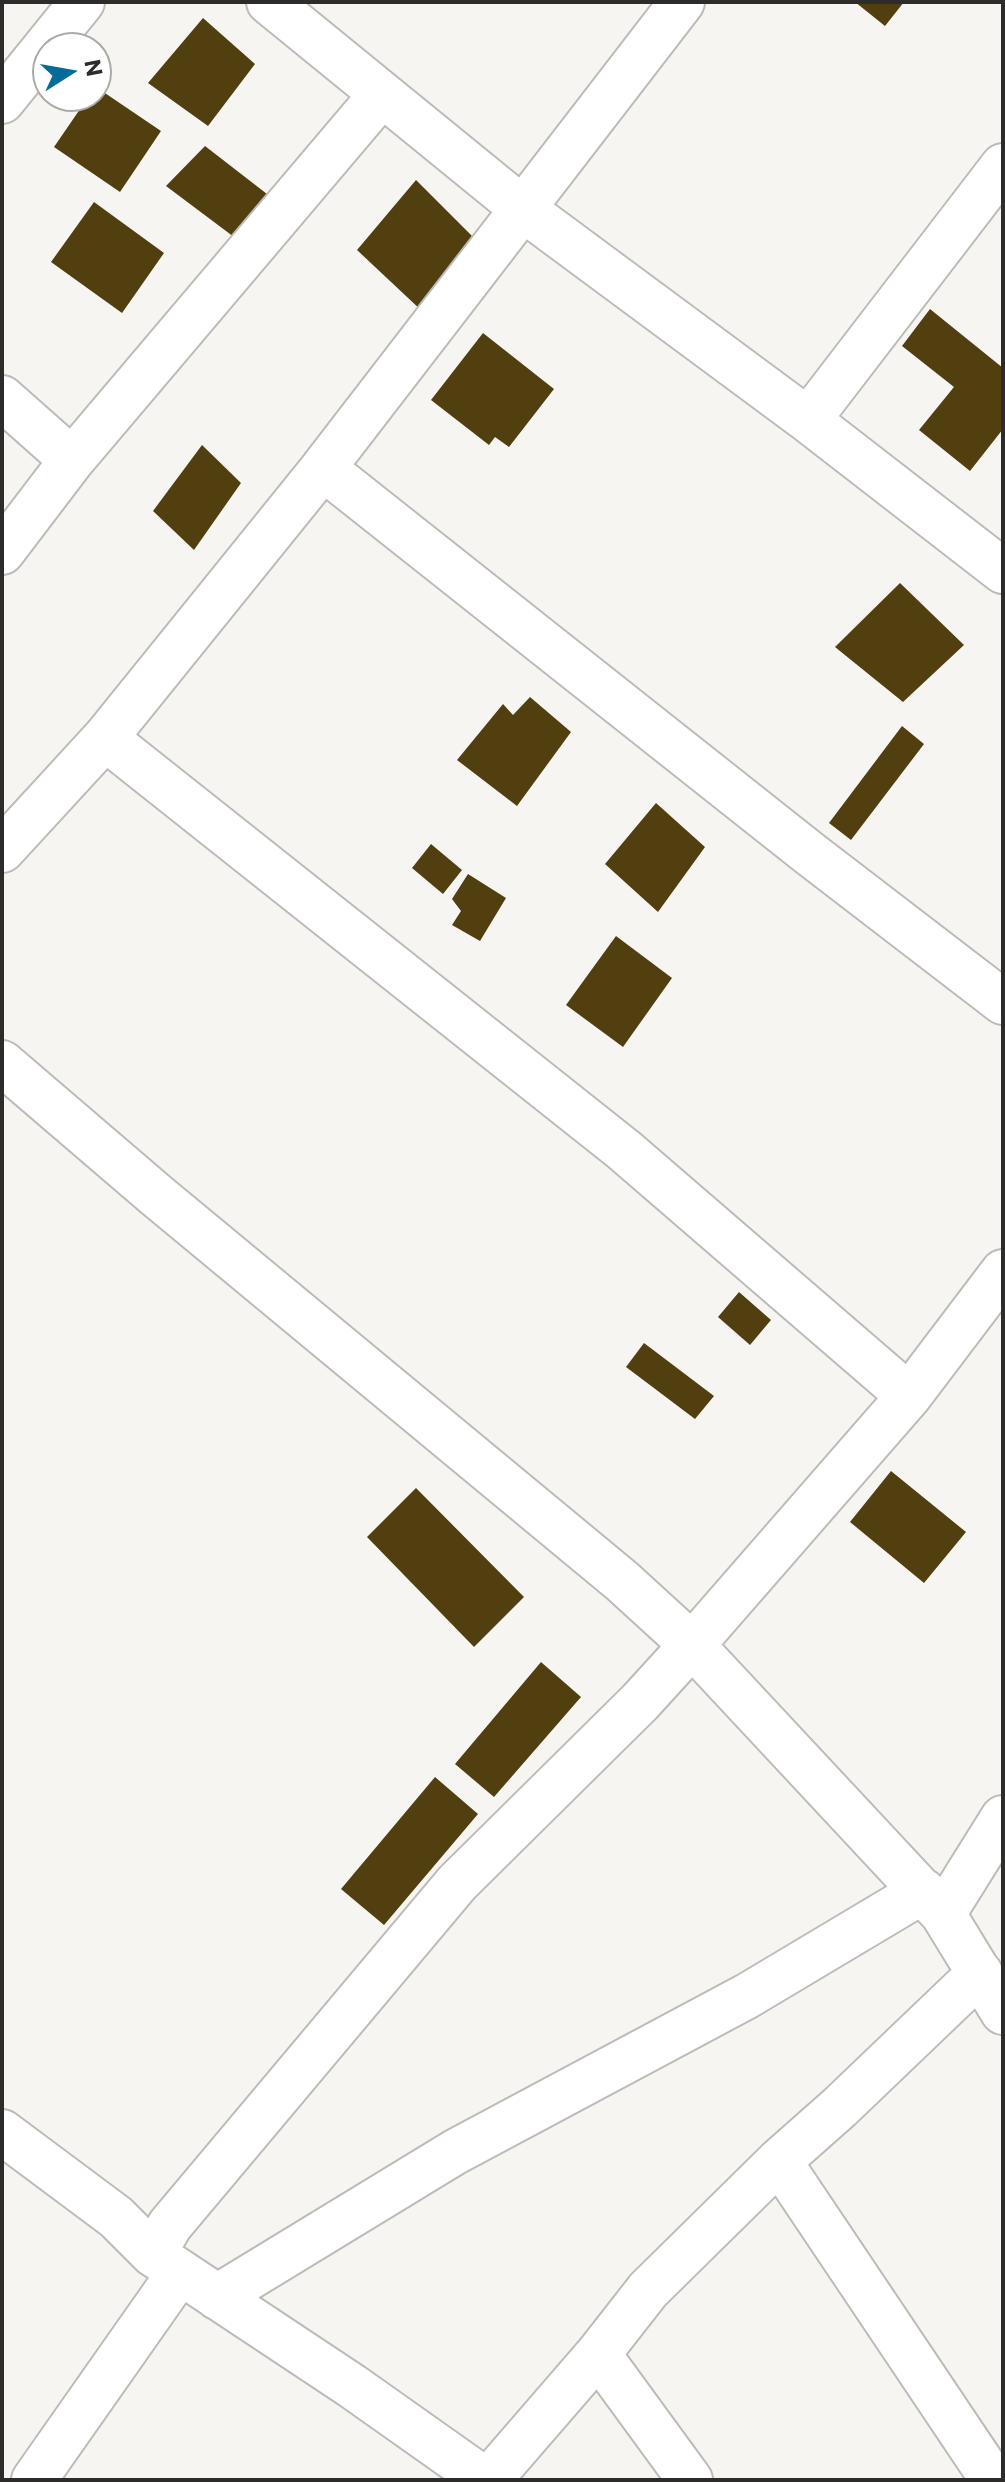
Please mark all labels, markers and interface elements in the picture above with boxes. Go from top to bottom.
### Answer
north arrow [32,32,112,112]
text: N [79,57,109,78]

